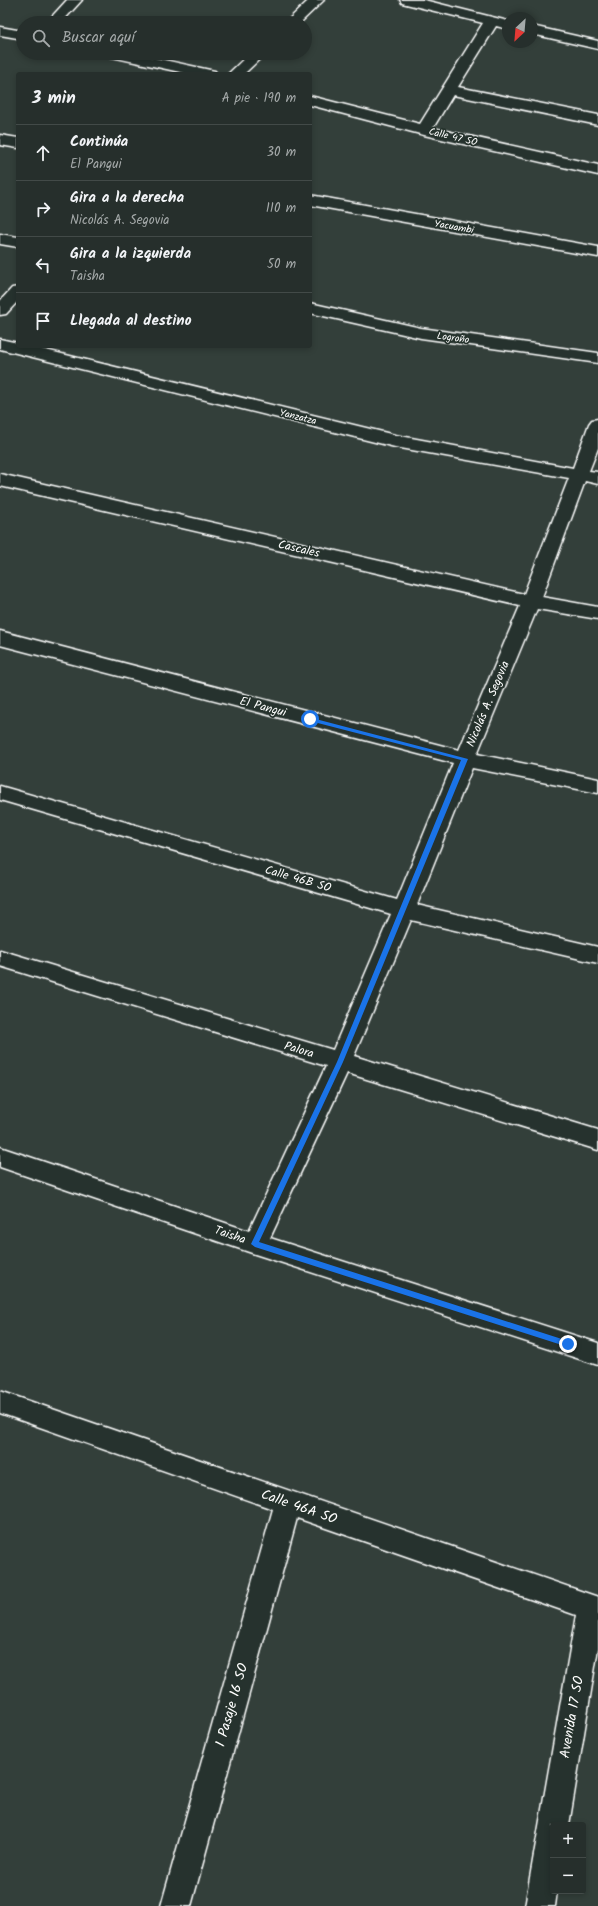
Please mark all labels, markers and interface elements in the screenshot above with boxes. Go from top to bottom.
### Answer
north arrow [502,12,538,48]
search box [16,16,312,60]
text: Buscar aquí [62,26,135,50]
icon: search [30,27,52,49]
text: 3 min [32,85,76,112]
text: A pie · 190 m [222,88,296,109]
street label: Calle 47 SO [427,124,479,150]
text: Continúa [70,130,128,154]
icon: ahead [32,142,54,164]
text: 30 m [267,142,296,163]
text: El Pangui [70,154,122,175]
text: Gira a la derecha [70,186,184,210]
icon: right [32,198,54,220]
text: 110 m [266,198,296,219]
text: Nicolás A. Segovia [70,210,169,231]
street label: Yacuambi [433,216,476,238]
text: Gira a la izquierda [70,242,191,266]
icon: left [32,254,54,276]
text: 50 m [267,254,296,275]
text: Taisha [70,266,105,287]
text: Llegada al destino [70,309,192,333]
icon: arrive [32,310,54,332]
street label: Logroño [436,328,471,348]
street label: Yanzatza [278,405,319,429]
street label: Cascales [276,535,322,563]
street label: Nicolás A. Segovia [461,658,515,750]
street label: El Pangui [238,692,290,723]
route start [301,710,319,728]
street label: Calle 46B SO [263,860,334,898]
street label: Palora [282,1037,317,1064]
street label: Taisha [212,1221,249,1249]
route end [559,1335,577,1353]
street label: Calle 46A SO [258,1484,340,1530]
street label: 1 Pasaje 16 SO [210,1660,255,1749]
street label: Avenida 17 SO [554,1674,590,1760]
map controls [550,1822,586,1894]
button: + [550,1822,586,1858]
button: − [550,1858,586,1894]

